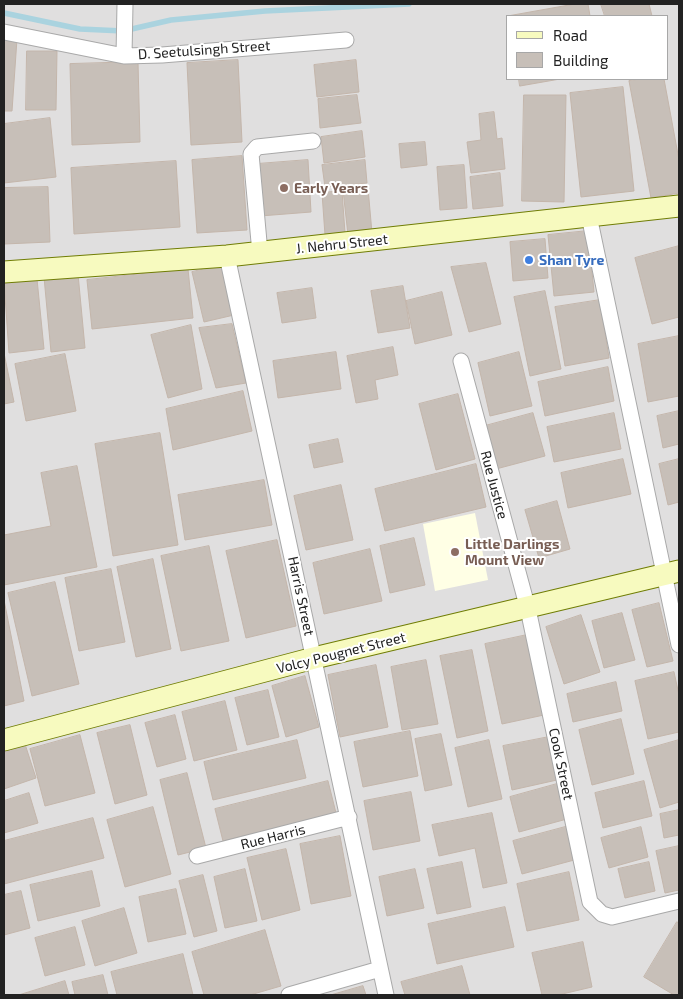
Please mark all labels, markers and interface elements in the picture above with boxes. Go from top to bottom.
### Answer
legend [506,15,668,80]
text: Road [553,26,588,44]
street label: D. Seetulsingh Street [137,37,271,63]
text: Building [553,51,608,69]
place label: Early Years [294,180,368,196]
marker: Early Years [278,182,290,194]
street label: J. Nehru Street [295,231,389,257]
place label: Shan Tyre [539,252,604,268]
marker: Shan Tyre [523,254,535,266]
street label: Rue Justice [477,449,511,521]
place label: Little Darlings Mount View [465,536,559,568]
marker: Little Darlings Mount View [449,546,461,558]
street label: Harris Street [284,555,318,637]
street label: Volcy Pougnet Street [275,629,407,677]
street label: Cook Street [545,727,577,801]
street label: Rue Harris [239,821,307,853]

